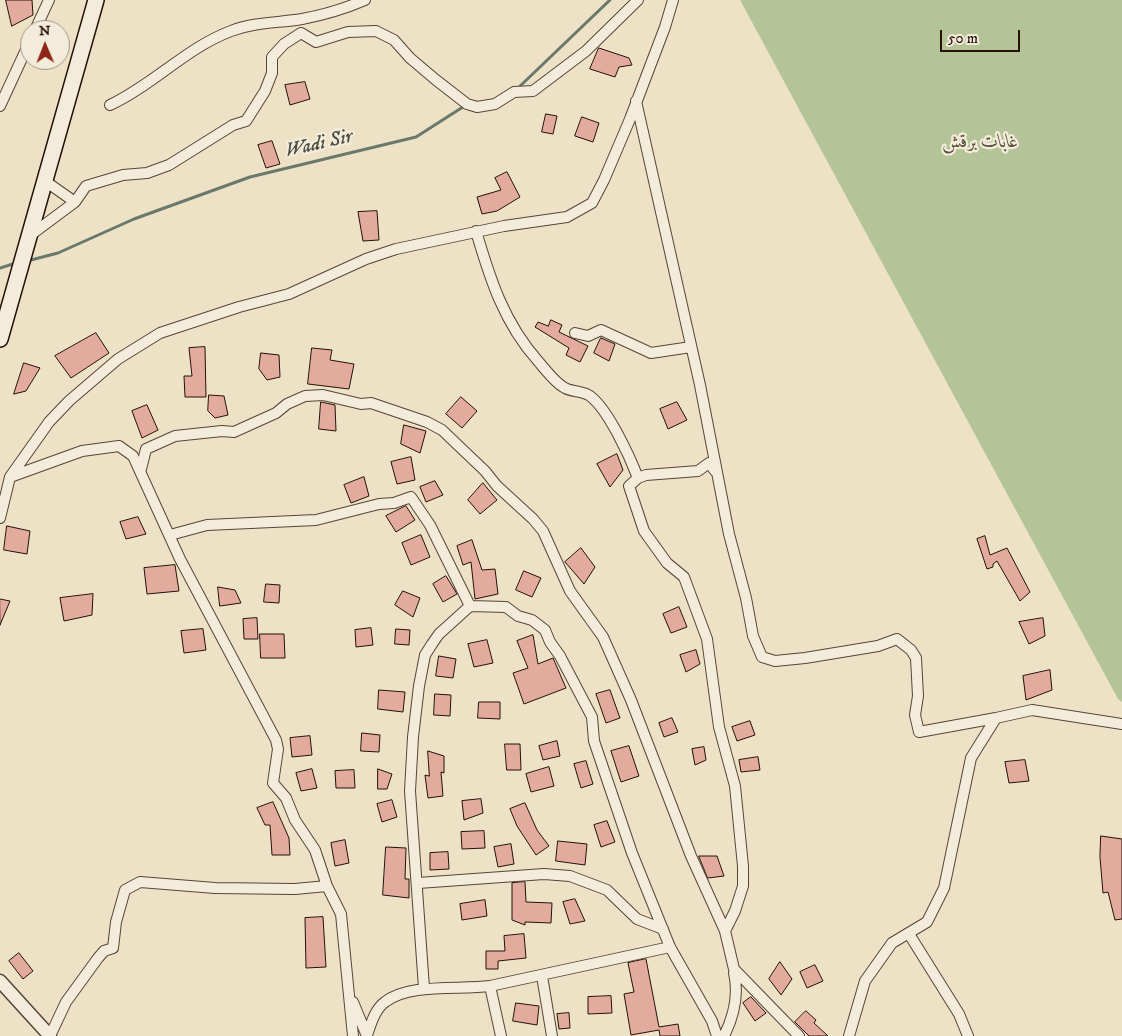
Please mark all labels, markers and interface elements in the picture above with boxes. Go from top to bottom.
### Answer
north arrow [20,20,70,70]
scale bar [942,20,1022,52]
text: N [39,22,51,40]
text: 50 m [948,29,978,48]
water label: Wadi Sir [283,126,355,164]
park label: غابات برقش [942,132,1018,154]

